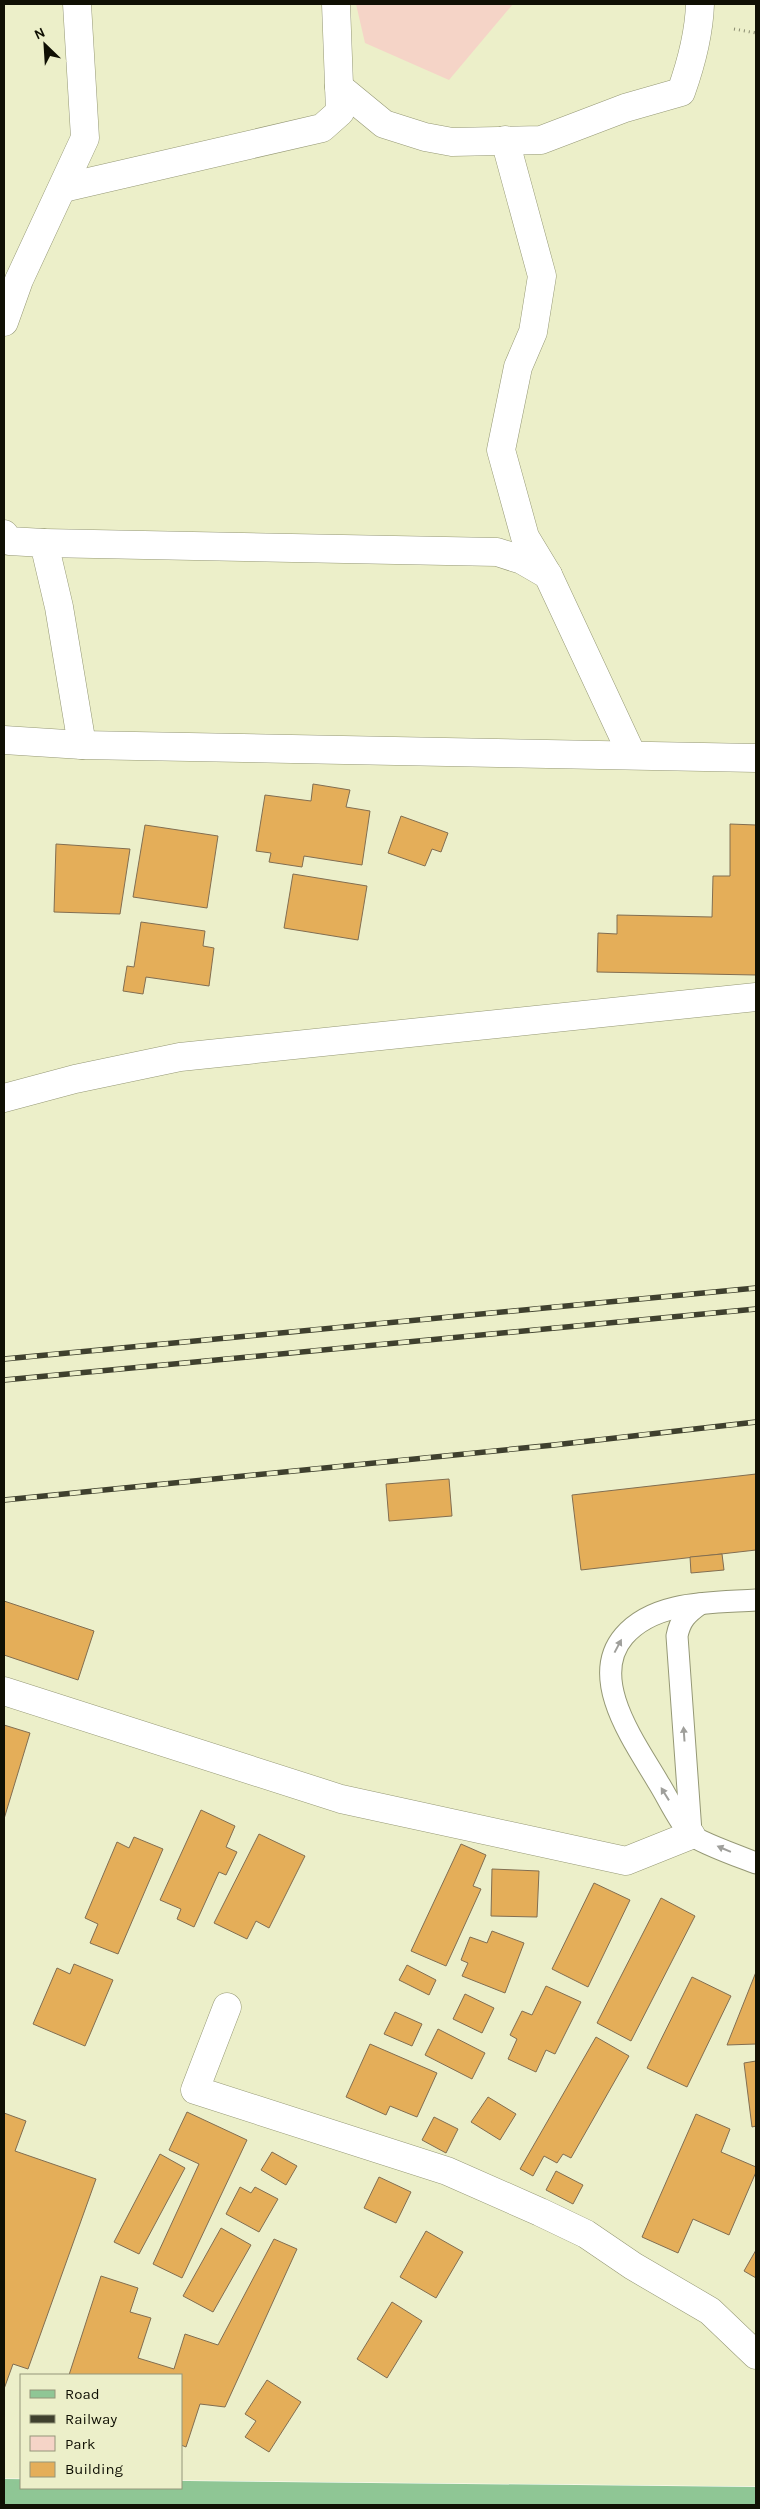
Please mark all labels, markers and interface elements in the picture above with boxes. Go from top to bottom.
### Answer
north arrow [20,20,70,70]
text: N [32,24,48,43]
one-way arrow [614,1639,622,1654]
one-way arrow [680,1726,688,1742]
one-way arrow [661,1787,670,1800]
one-way arrow [717,1845,731,1853]
legend [20,2374,182,2489]
text: Road [65,2385,100,2403]
text: Railway [65,2410,117,2428]
text: Park [65,2435,95,2453]
text: Building [65,2460,123,2478]

